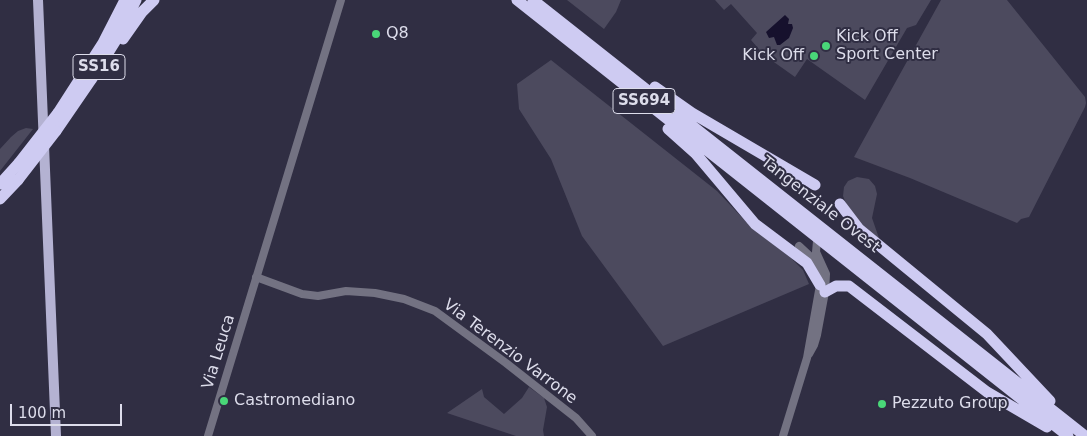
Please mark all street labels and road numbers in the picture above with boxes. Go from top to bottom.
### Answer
road number: SS16 [73,54,125,80]
road number: SS694 [613,88,675,114]
street label: Tangenziale Ovest [757,153,883,257]
street label: Via Terenzio Varrone [439,295,581,409]
street label: Via Leuca [199,312,239,392]

